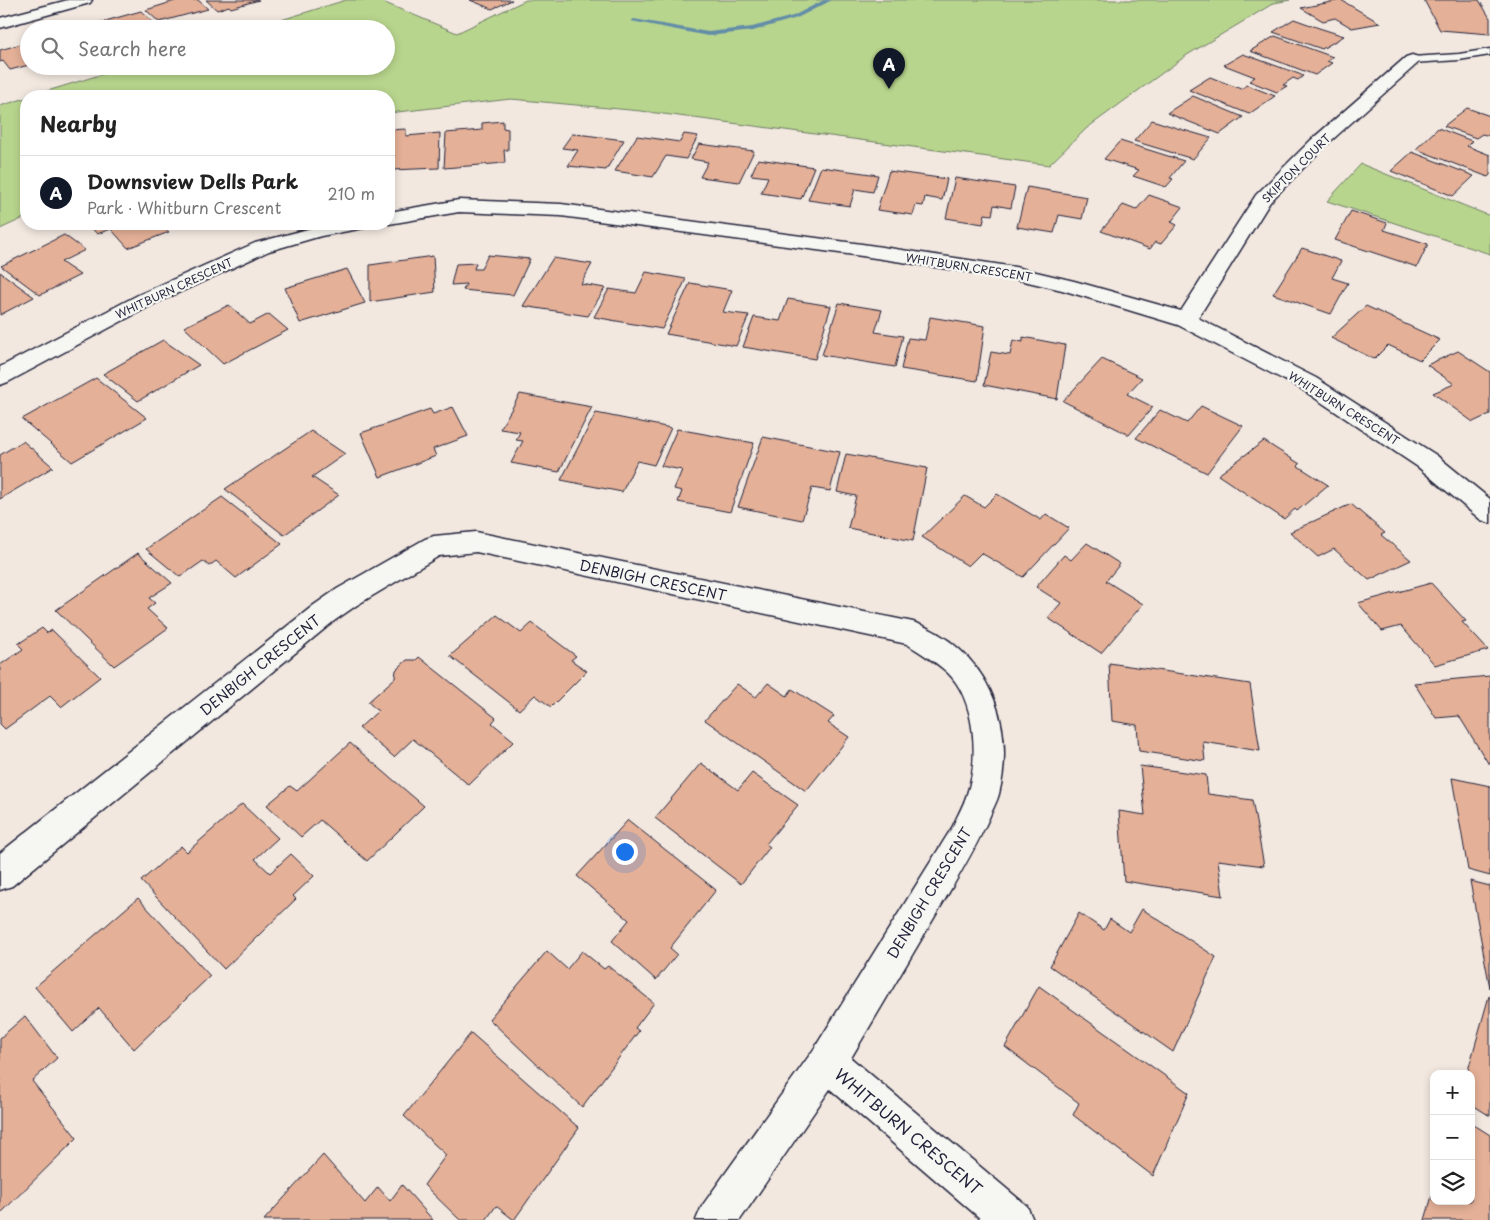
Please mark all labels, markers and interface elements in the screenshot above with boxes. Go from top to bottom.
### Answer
search box [20,20,395,75]
icon: search [38,34,66,62]
text: Search here [78,34,187,62]
pin: A [873,48,905,89]
text: Nearby [40,107,117,139]
street label: SKIPTON COURT [1258,129,1335,206]
text: Downsview Dells Park [87,167,298,195]
text: A [50,181,62,205]
text: 210 m [327,181,375,205]
text: Park · Whitburn Crescent [87,195,281,219]
street label: WHITBURN CRESCENT [904,249,1034,285]
street label: WHITBURN CRESCENT [112,253,236,323]
street label: WHITBURN CRESCENT [1285,367,1403,449]
street label: DENBIGH CRESCENT [578,554,729,606]
street label: DENBIGH CRESCENT [195,609,325,720]
street label: DENBIGH CRESCENT [881,823,977,963]
your location [612,839,638,865]
street label: WHITBURN CRESCENT [830,1062,988,1200]
map controls [1430,1070,1475,1205]
button: + [1430,1070,1475,1115]
button: − [1430,1115,1475,1160]
button: layers [1430,1160,1475,1205]

